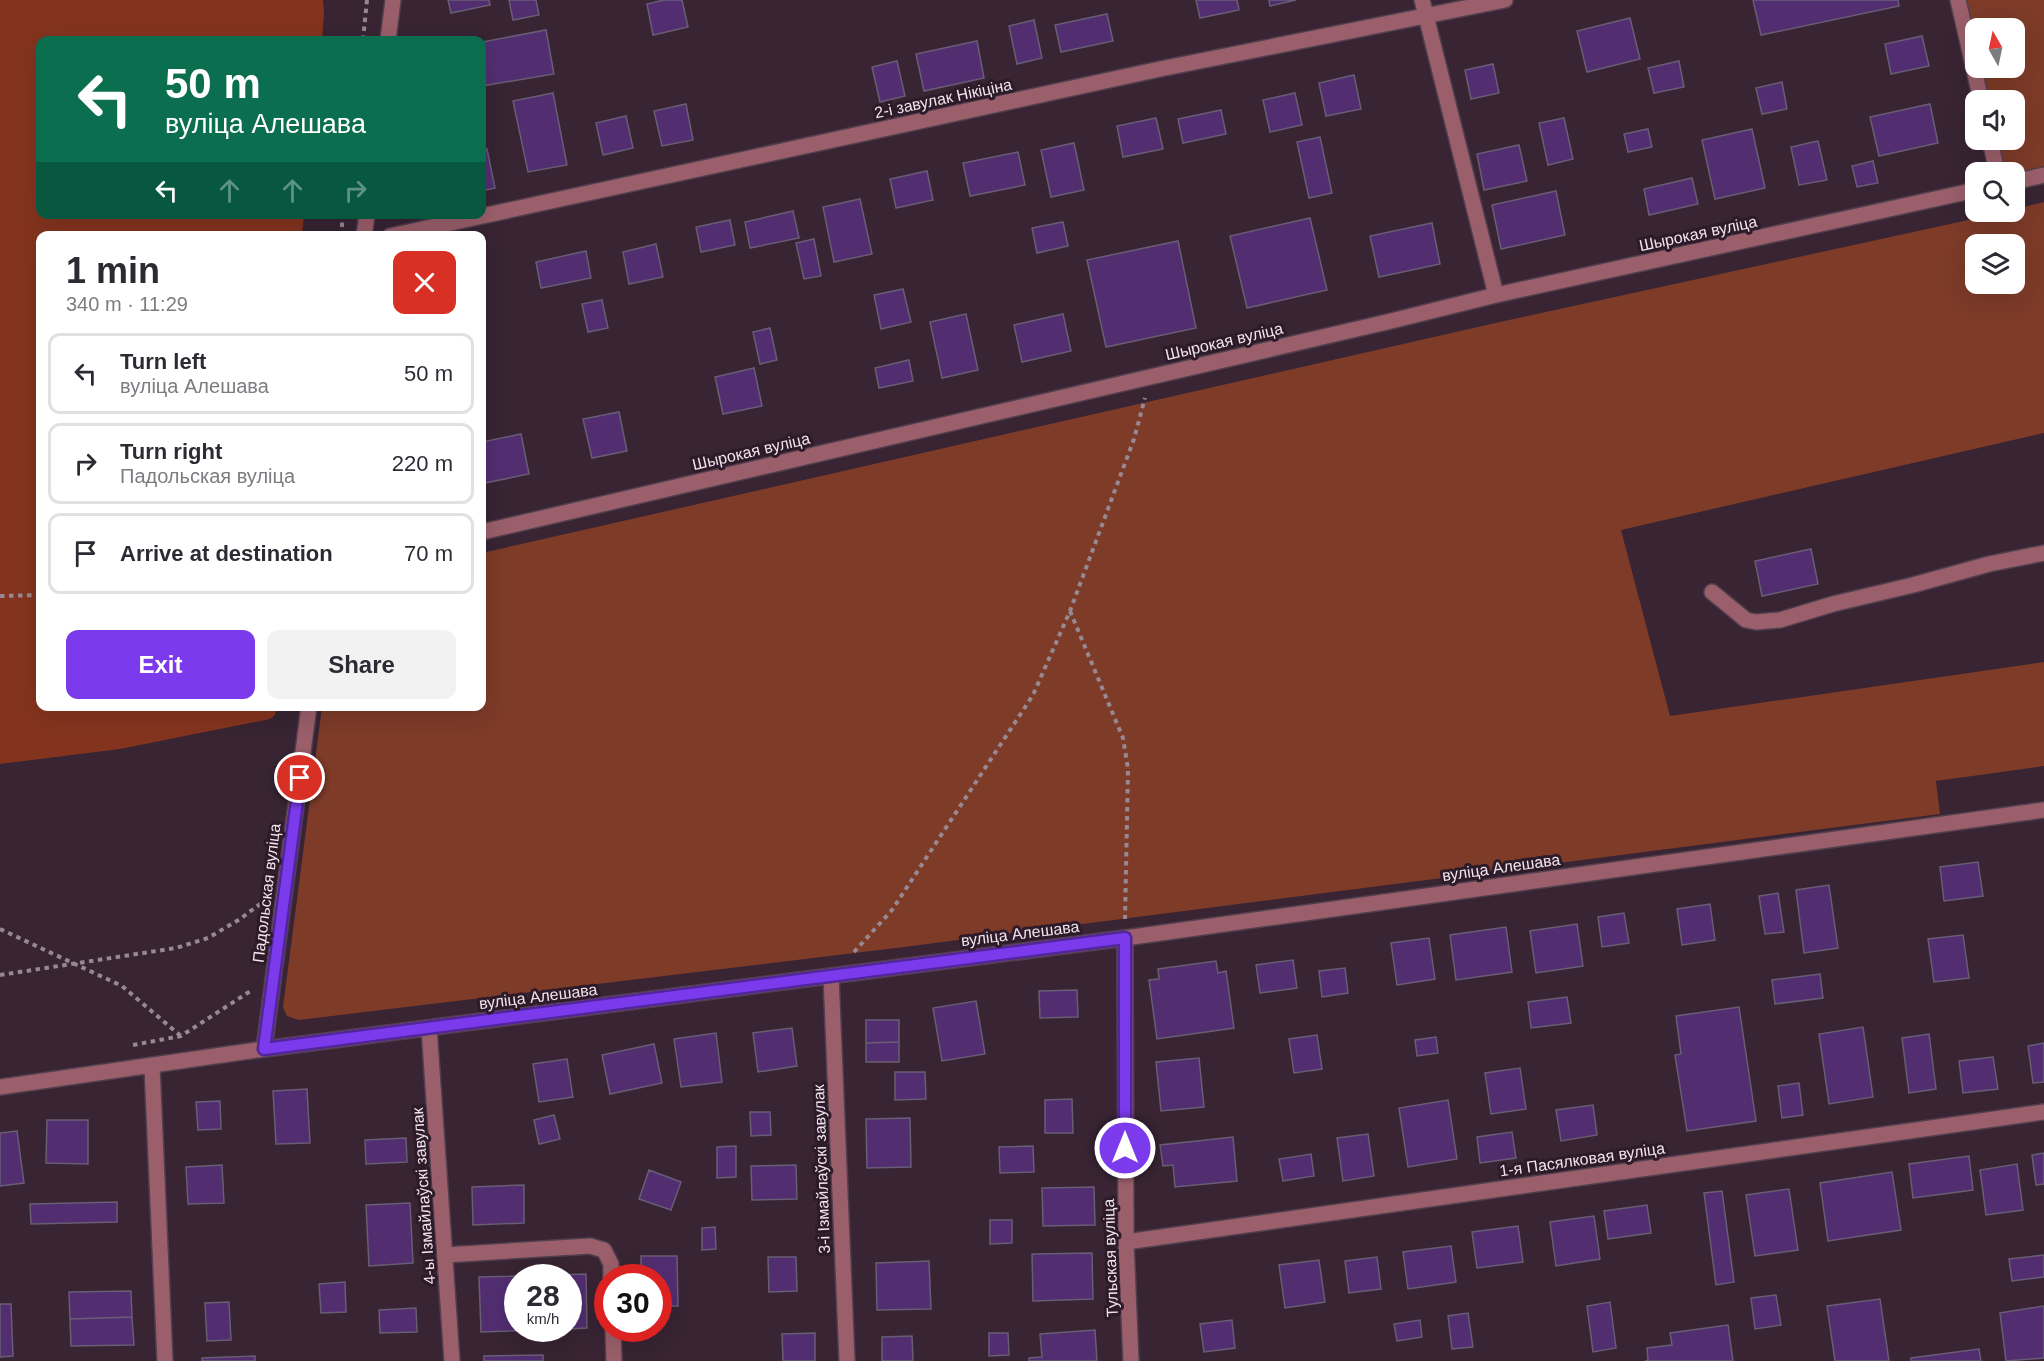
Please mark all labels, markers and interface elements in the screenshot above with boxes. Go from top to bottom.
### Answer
north arrow [1965,18,2025,78]
map controls [1965,18,2025,294]
icon: left [66,60,144,138]
text: 50 m [165,60,261,107]
street label: 2-і завулак Нікіціна [873,76,1013,121]
button: sound [1965,90,2025,150]
text: вуліца Алешава [165,109,366,139]
button: search [1965,162,2025,222]
icon: left [150,174,183,207]
icon: ahead [213,174,246,207]
icon: ahead [276,174,309,207]
icon: right [339,174,372,207]
street label: Шырокая вуліца [1638,213,1759,254]
button: layers [1965,234,2025,294]
text: 1 min [66,250,160,291]
button: close [393,251,456,314]
text: 340 m · 11:29 [66,293,188,315]
street label: Шырокая вуліца [1164,320,1285,363]
text: Turn left [120,349,206,374]
icon: left [69,357,102,390]
text: 50 m [404,361,453,386]
text: вуліца Алешава [120,375,269,397]
street label: Шырокая вуліца [691,430,812,473]
text: Turn right [120,439,222,464]
icon: right [69,447,102,480]
text: 220 m [392,451,453,476]
text: Падольская вуліца [120,465,295,487]
icon: arrive [69,537,102,570]
text: Arrive at destination [120,541,333,566]
text: 70 m [404,541,453,566]
button: Exit [66,630,255,699]
button: Share [267,630,456,699]
pin [274,752,325,803]
icon: arrive [283,761,316,794]
street label: Падольская вуліца [250,822,283,964]
street label: вуліца Алешава [1441,851,1561,884]
street label: вуліца Алешава [960,918,1080,949]
street label: вуліца Алешава [478,981,598,1012]
street label: 3-і Ізмайлаўскі завулак [810,1083,833,1254]
street label: 4-ы Ізмайлаўскі завулак [409,1106,438,1285]
position arrow [1093,1116,1157,1180]
street label: 1-я Пасялковая вуліца [1498,1139,1666,1180]
street label: Тульская вуліца [1100,1198,1121,1317]
speed limit sign: 30 [594,1264,672,1342]
text: 28 [526,1279,560,1312]
text: km/h [527,1310,559,1327]

